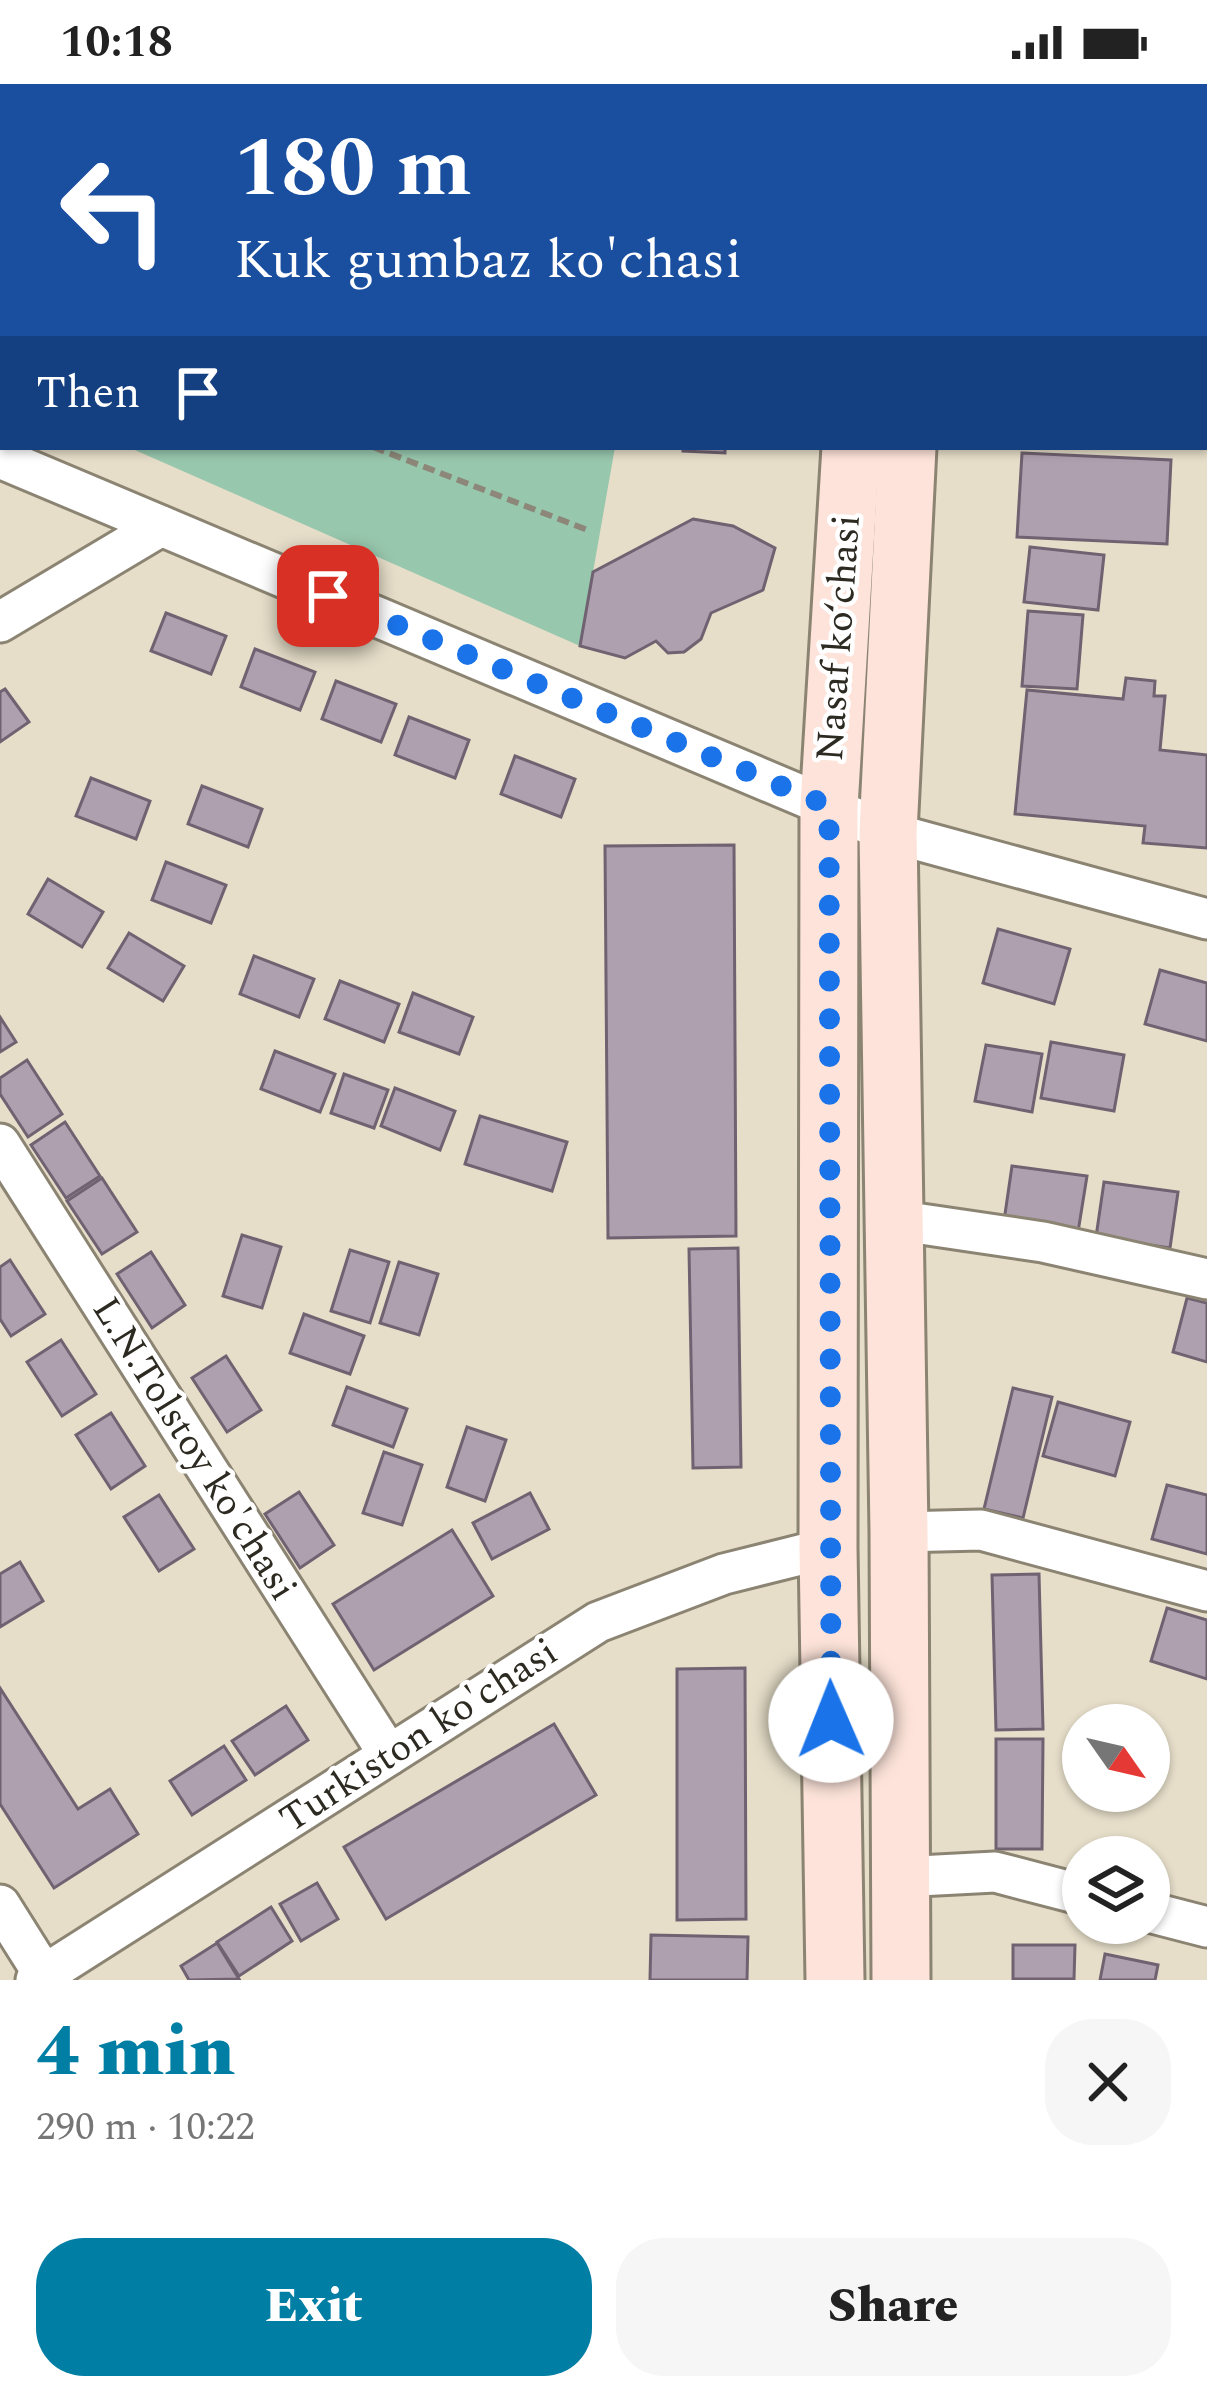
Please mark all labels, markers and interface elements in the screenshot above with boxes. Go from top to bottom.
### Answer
text: 10:18 [60,8,173,77]
text: 180 m [234,105,472,233]
icon: left [36,132,192,288]
text: Kuk gumbaz ko'chasi [234,220,742,302]
text: Then [36,359,141,428]
icon: arrive [165,360,231,426]
street label: Nasaf ko‘chasi [801,513,877,763]
pin [277,545,379,647]
icon: arrive [295,563,361,629]
street label: L.N.Tolstoy ko'chasi [77,1285,311,1613]
street label: Turkiston ko'chasi [268,1624,570,1848]
position arrow [768,1657,894,1783]
north arrow [1062,1704,1170,1812]
map controls [1062,1704,1170,1944]
button: layers [1062,1836,1170,1944]
text: 4 min [36,1998,235,2107]
button: close [1045,2019,1171,2145]
text: 290 m · 10:22 [36,2098,255,2157]
button: Exit [36,2238,592,2376]
button: Share [616,2238,1171,2376]

